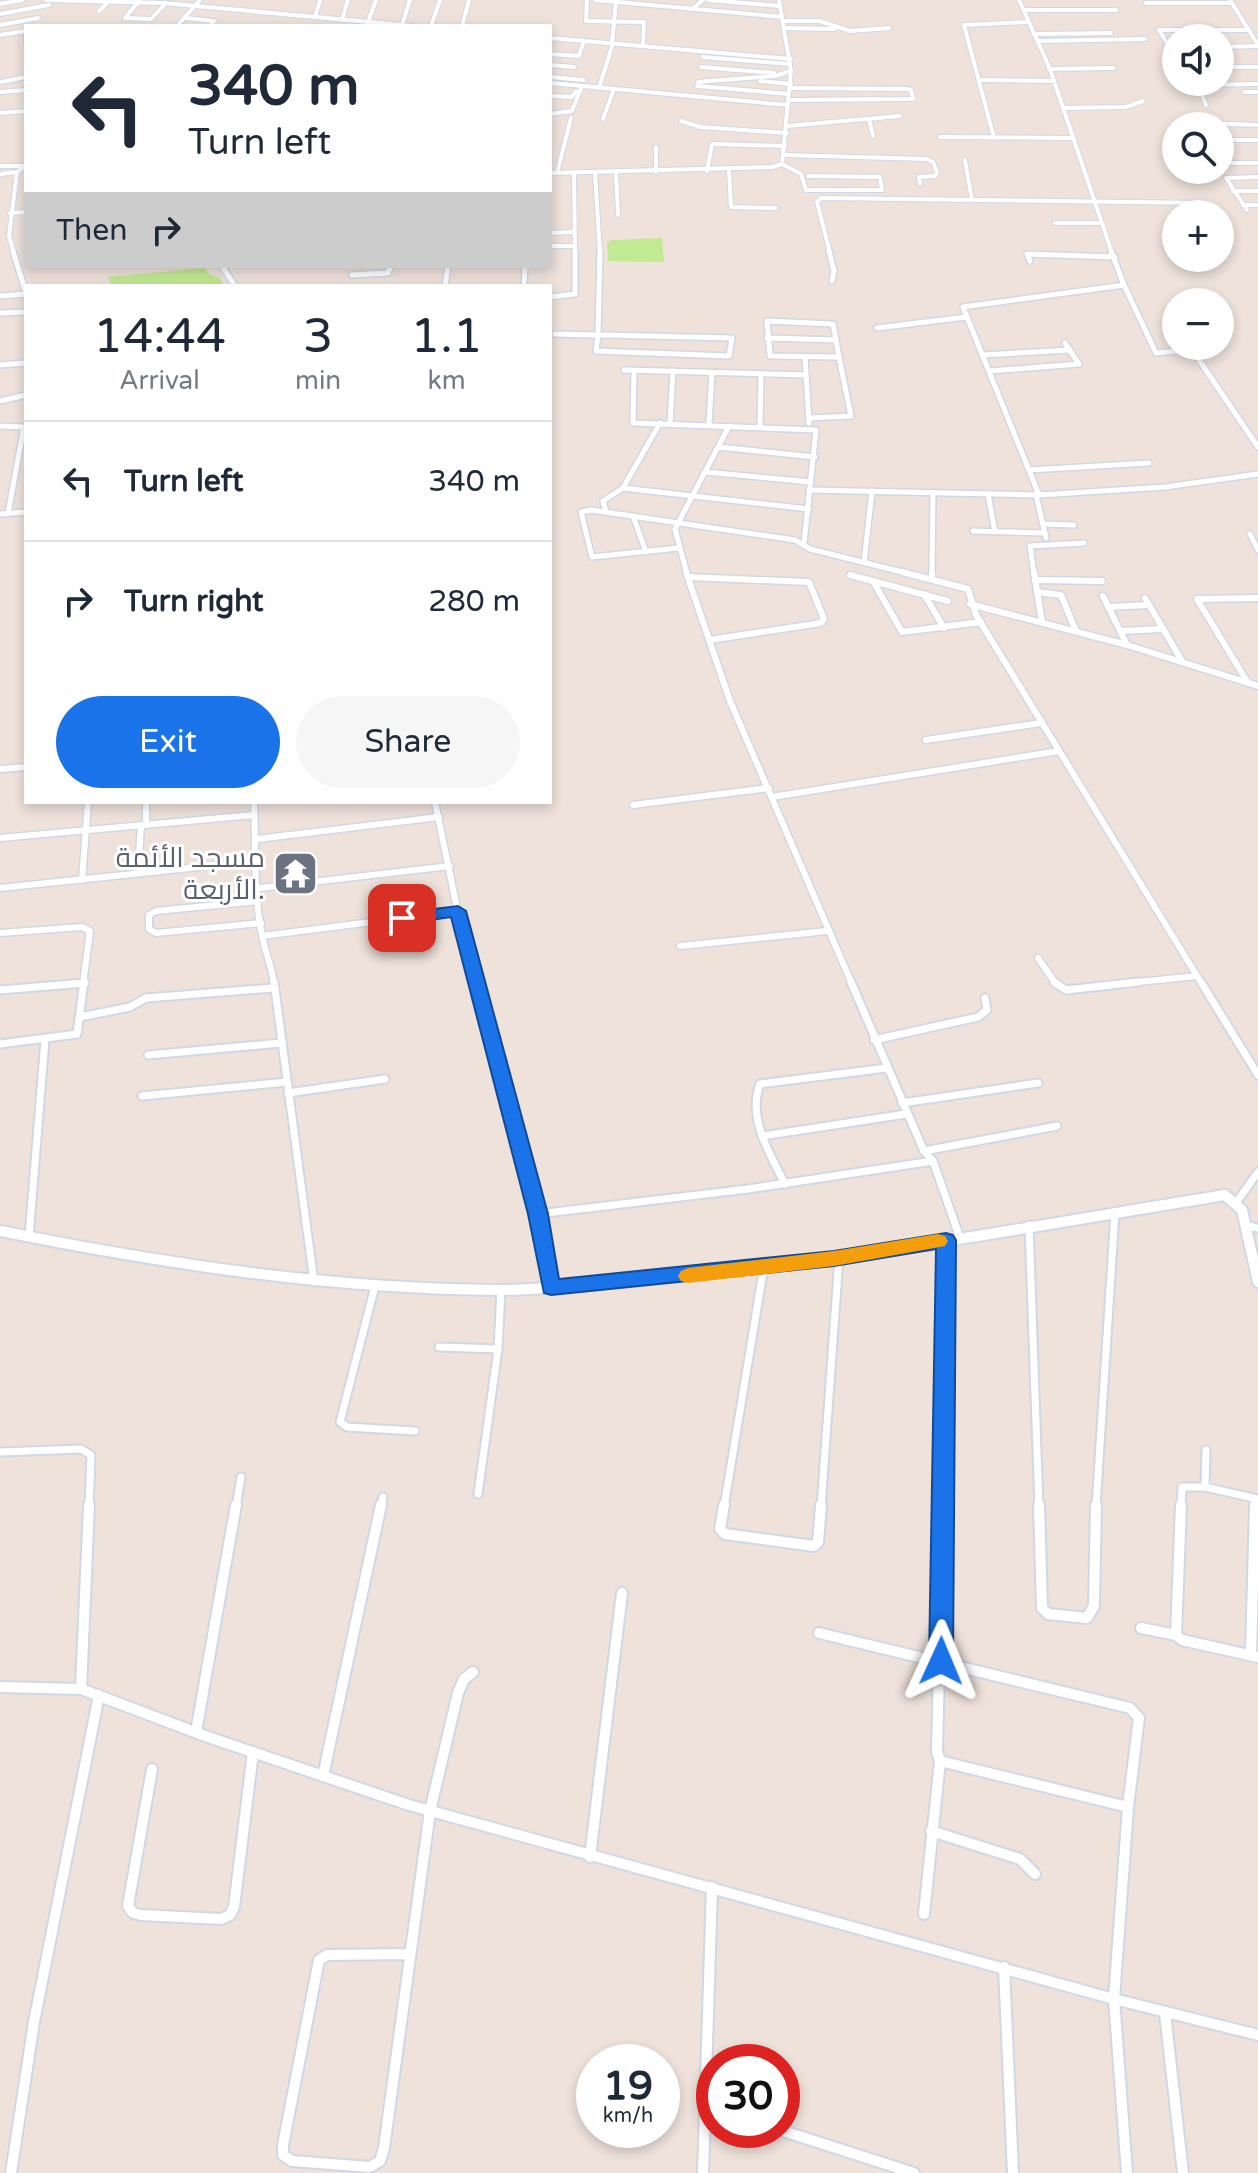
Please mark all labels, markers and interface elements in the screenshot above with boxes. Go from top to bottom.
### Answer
map controls [1162,24,1234,360]
button: sound [1162,24,1234,96]
text: 340 m [188,53,359,120]
icon: left [56,56,160,160]
button: search [1162,112,1234,184]
text: Turn left [188,121,331,164]
button: + [1162,200,1234,272]
icon: right [144,208,188,252]
text: Then [56,212,128,249]
button: − [1162,288,1234,360]
text: 14:44 [93,308,226,366]
text: 3 [303,308,333,366]
text: 1.1 [410,308,483,366]
text: Arrival [119,365,200,396]
text: min [295,365,341,396]
text: km [428,365,466,396]
icon: left [56,459,100,503]
text: Turn left [124,463,243,500]
text: 340 m [428,463,520,500]
icon: right [56,579,100,623]
text: Turn right [124,583,264,620]
text: 280 m [428,583,520,620]
button: Exit [56,696,280,788]
button: Share [296,696,520,788]
place label: مسجد الأئمة الأربعة. [116,841,265,907]
temple icon: مسجد الأئمة الأربعة. [272,850,320,898]
pin [368,884,436,952]
icon: arrive [380,896,424,940]
position arrow [899,1619,983,1703]
speed limit sign: 30 [696,2044,800,2148]
text: 19 [603,2062,653,2110]
text: km/h [603,2104,653,2128]

